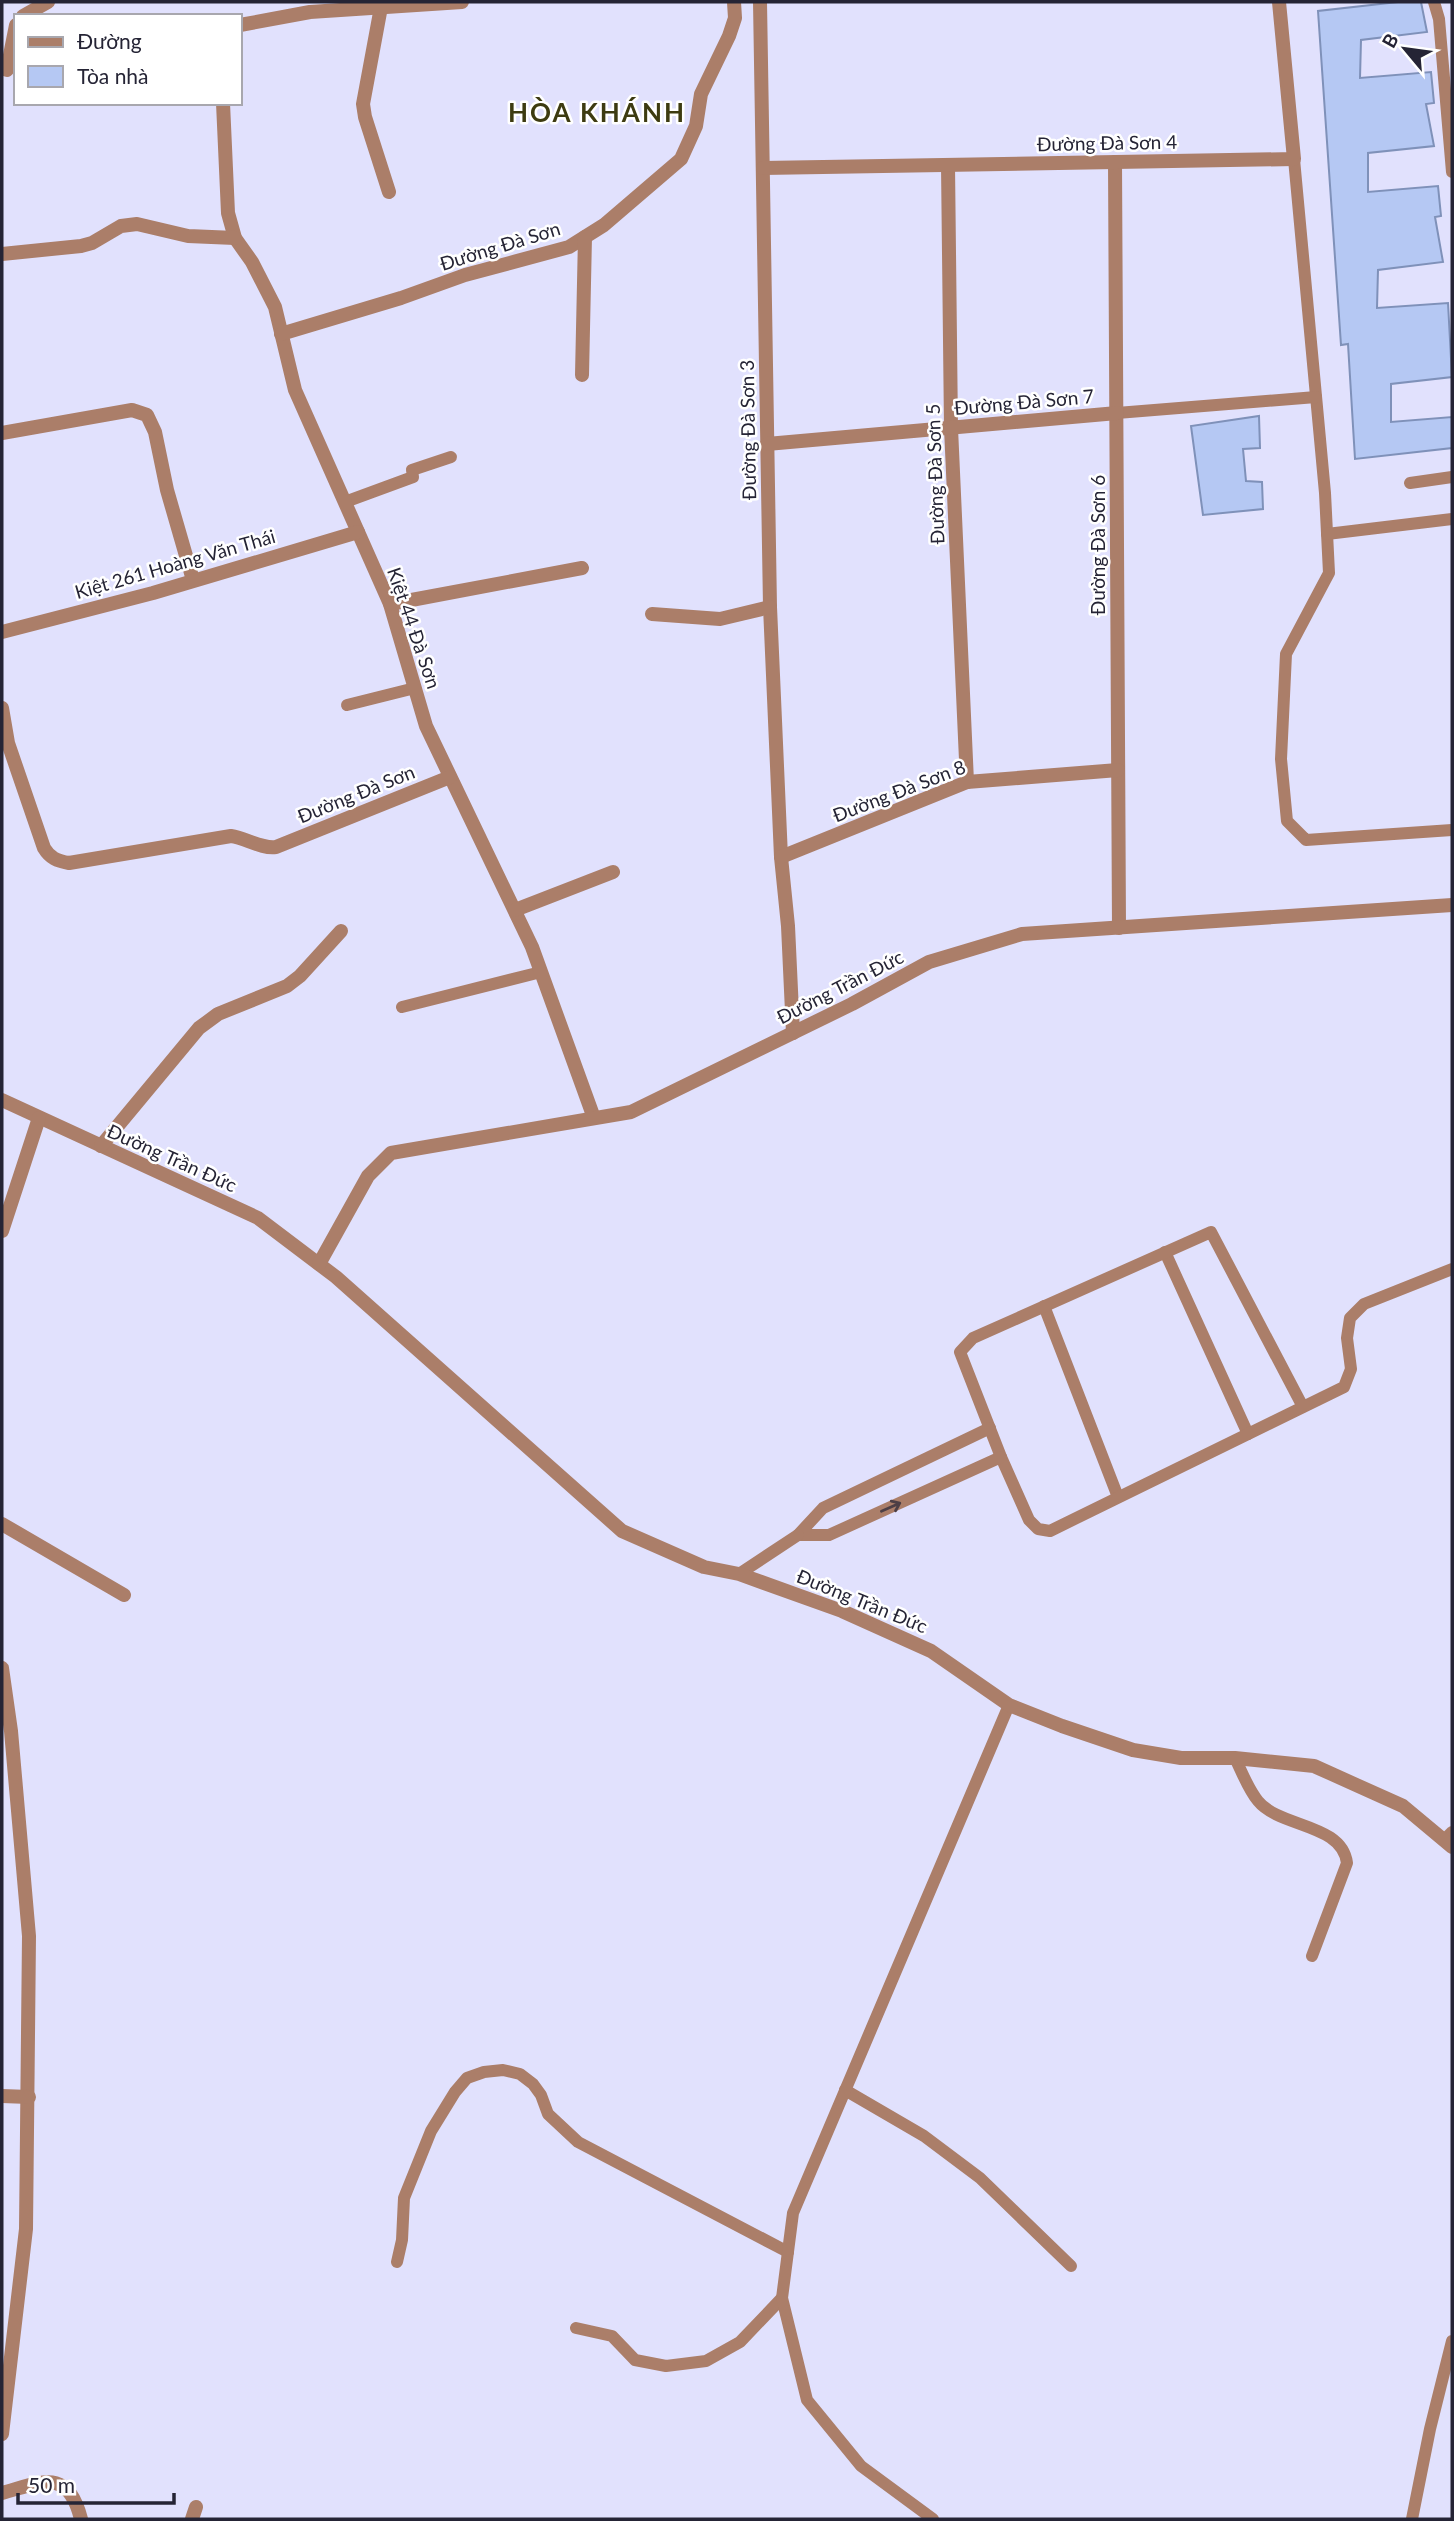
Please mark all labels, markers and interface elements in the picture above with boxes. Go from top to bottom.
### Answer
legend [14,14,242,105]
north arrow [1370,14,1440,84]
text: Đường [77,28,142,53]
text: B [1377,29,1403,52]
text: Tòa nhà [77,63,149,88]
district label: HÒA KHÁNH [508,96,686,128]
street label: Đường Đà Sơn 4 [1037,130,1177,155]
street label: Đường Đà Sơn [437,216,563,275]
street label: Đường Đà Sơn 3 [735,360,760,500]
street label: Đường Đà Sơn 7 [953,384,1095,419]
street label: Đường Đà Sơn 5 [921,403,948,545]
street label: Đường Đà Sơn 6 [1086,475,1109,615]
street label: Kiệt 261 Hoàng Văn Thái [72,524,278,603]
street label: Kiệt 44 Đà Sơn [383,564,446,692]
street label: Đường Đà Sơn 8 [829,755,968,826]
street label: Đường Đà Sơn [294,760,418,828]
street label: Đường Trần Đức [773,945,907,1028]
street label: Đường Trần Đức [104,1119,240,1196]
one-way arrow [881,1499,902,1512]
street label: Đường Trần Đức [793,1564,931,1637]
scale bar [18,2462,173,2506]
text: 50 m [28,2472,75,2497]

